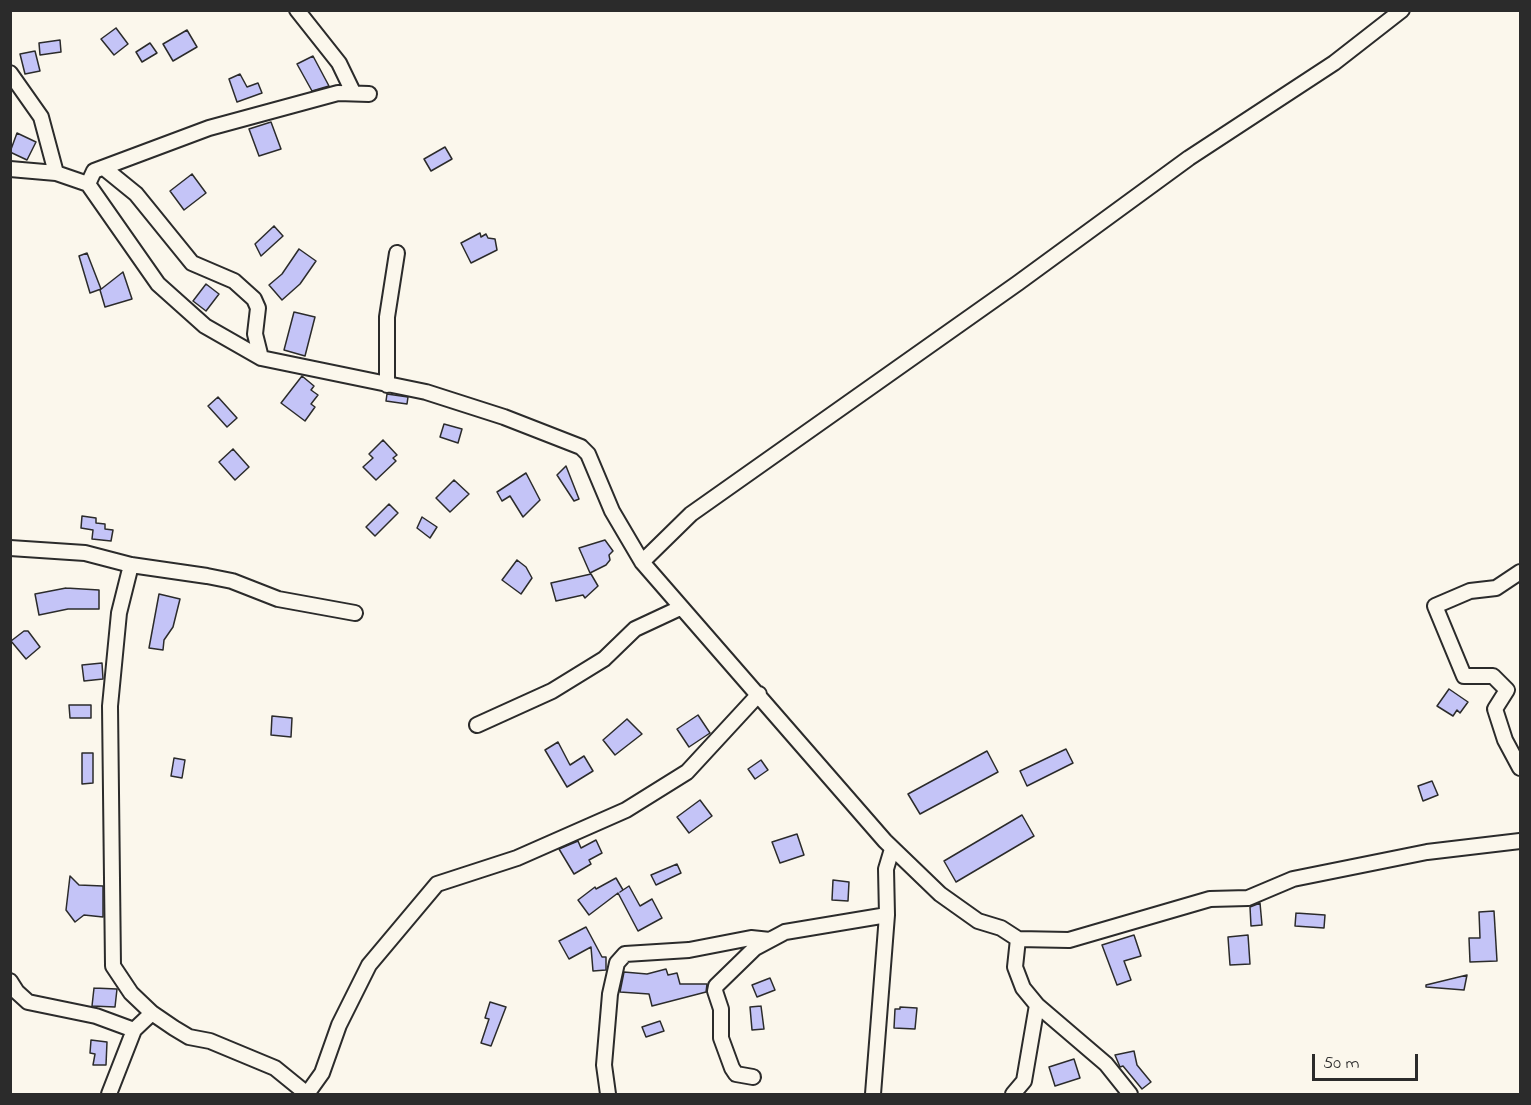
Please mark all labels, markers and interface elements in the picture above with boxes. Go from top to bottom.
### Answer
scale bar [1315,1042,1422,1080]
text: 50 m [1323,1051,1360,1077]

